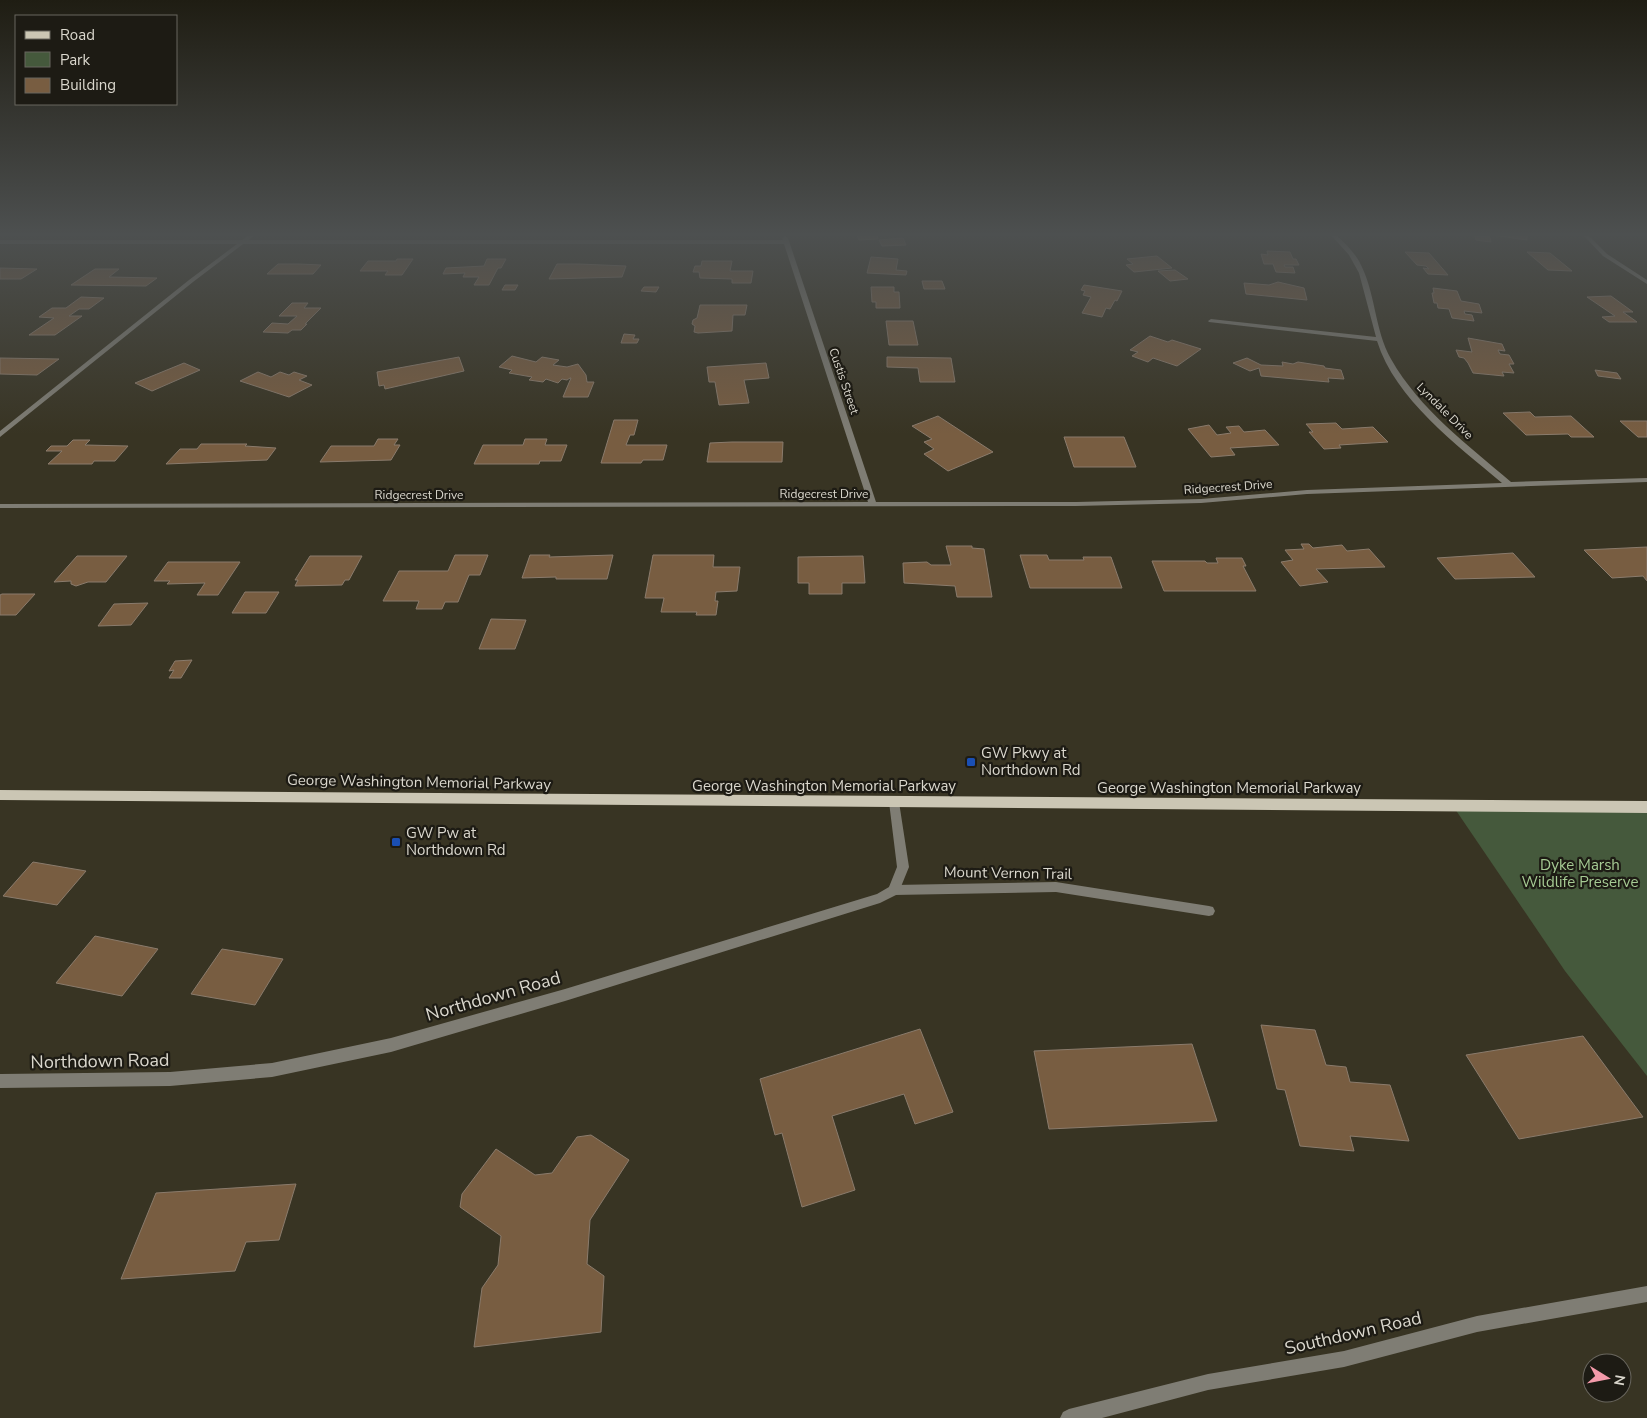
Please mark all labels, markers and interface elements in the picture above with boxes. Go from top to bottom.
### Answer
legend [15,15,178,105]
text: Road [60,25,95,45]
text: Park [60,50,90,70]
text: Building [60,75,116,95]
street label: Custis Street [825,346,863,417]
street label: Lyndale Drive [1413,379,1477,443]
street label: Ridgecrest Drive [1183,476,1273,498]
street label: Ridgecrest Drive [780,486,868,502]
street label: Ridgecrest Drive [375,487,463,503]
place label: GW Pkwy at Northdown Rd [981,743,1081,780]
marker: GW Pkwy at Northdown Rd [965,756,977,768]
street label: George Washington Memorial Parkway [287,770,551,794]
street label: George Washington Memorial Parkway [692,776,956,796]
street label: George Washington Memorial Parkway [1097,778,1361,798]
place label: GW Pw at Northdown Rd [406,823,506,860]
marker: GW Pw at Northdown Rd [390,836,402,848]
park label: Dyke Marsh Wildlife Preserve [1522,855,1638,892]
street label: Mount Vernon Trail [944,862,1073,884]
street label: Northdown Road [423,965,563,1027]
street label: Northdown Road [30,1048,170,1074]
street label: Southdown Road [1282,1306,1424,1360]
north arrow [1582,1353,1632,1403]
text: N [1609,1373,1630,1387]

